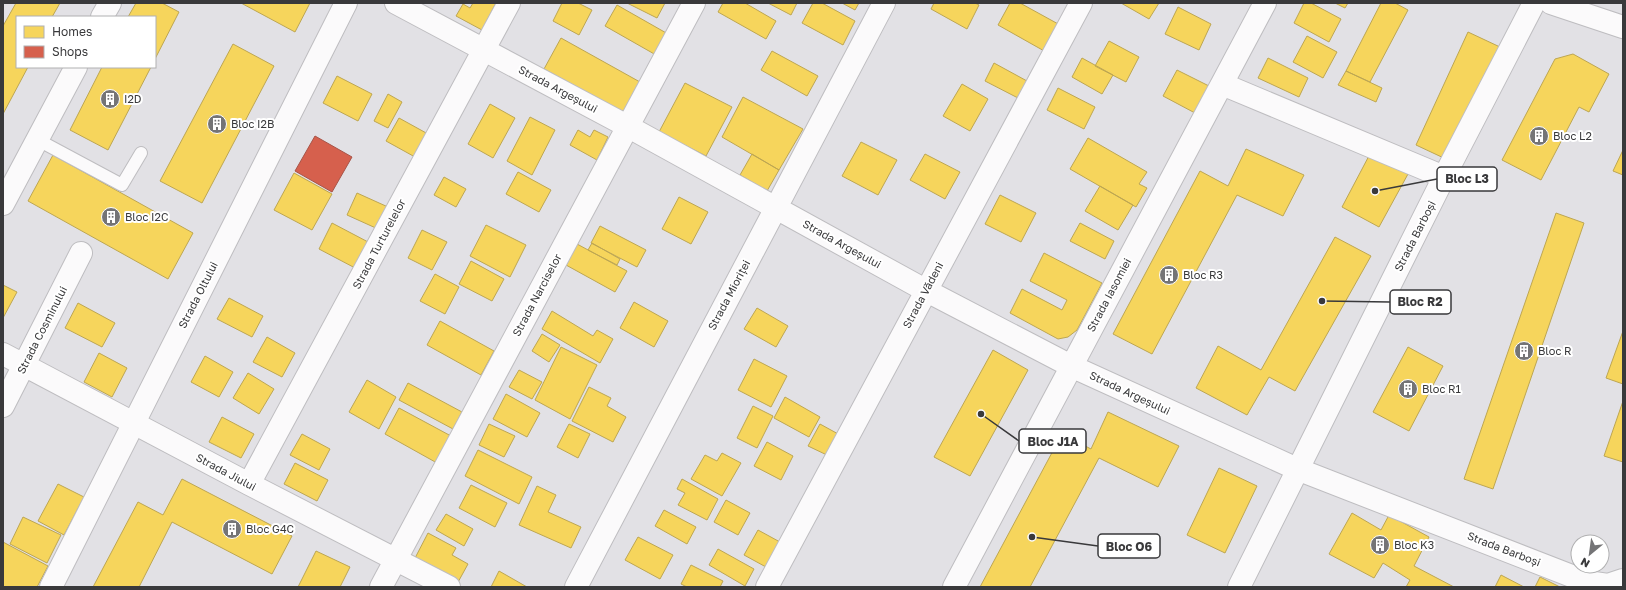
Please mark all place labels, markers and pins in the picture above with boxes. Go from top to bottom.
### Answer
building icon: I2D [99,88,121,110]
place label: I2D [124,92,142,105]
building icon: Bloc I2B [206,113,228,135]
place label: Bloc I2B [231,117,274,130]
building icon: Bloc L2 [1528,125,1550,147]
place label: Bloc L2 [1553,129,1592,142]
callout: Bloc L3 [1437,167,1497,191]
building icon: Bloc I2C [100,206,122,228]
place label: Bloc I2C [125,210,168,223]
building icon: Bloc R3 [1158,264,1180,286]
place label: Bloc R3 [1183,268,1223,281]
callout: Bloc R2 [1390,290,1451,314]
building icon: Bloc R [1513,340,1535,362]
place label: Bloc R [1538,344,1572,357]
building icon: Bloc R1 [1397,378,1419,400]
place label: Bloc R1 [1422,382,1461,395]
callout: Bloc J1A [1019,429,1086,453]
building icon: Bloc G4C [221,518,243,540]
place label: Bloc G4C [246,522,294,535]
callout: Bloc O6 [1098,534,1160,558]
building icon: Bloc K3 [1369,534,1391,556]
place label: Bloc K3 [1394,538,1434,551]

